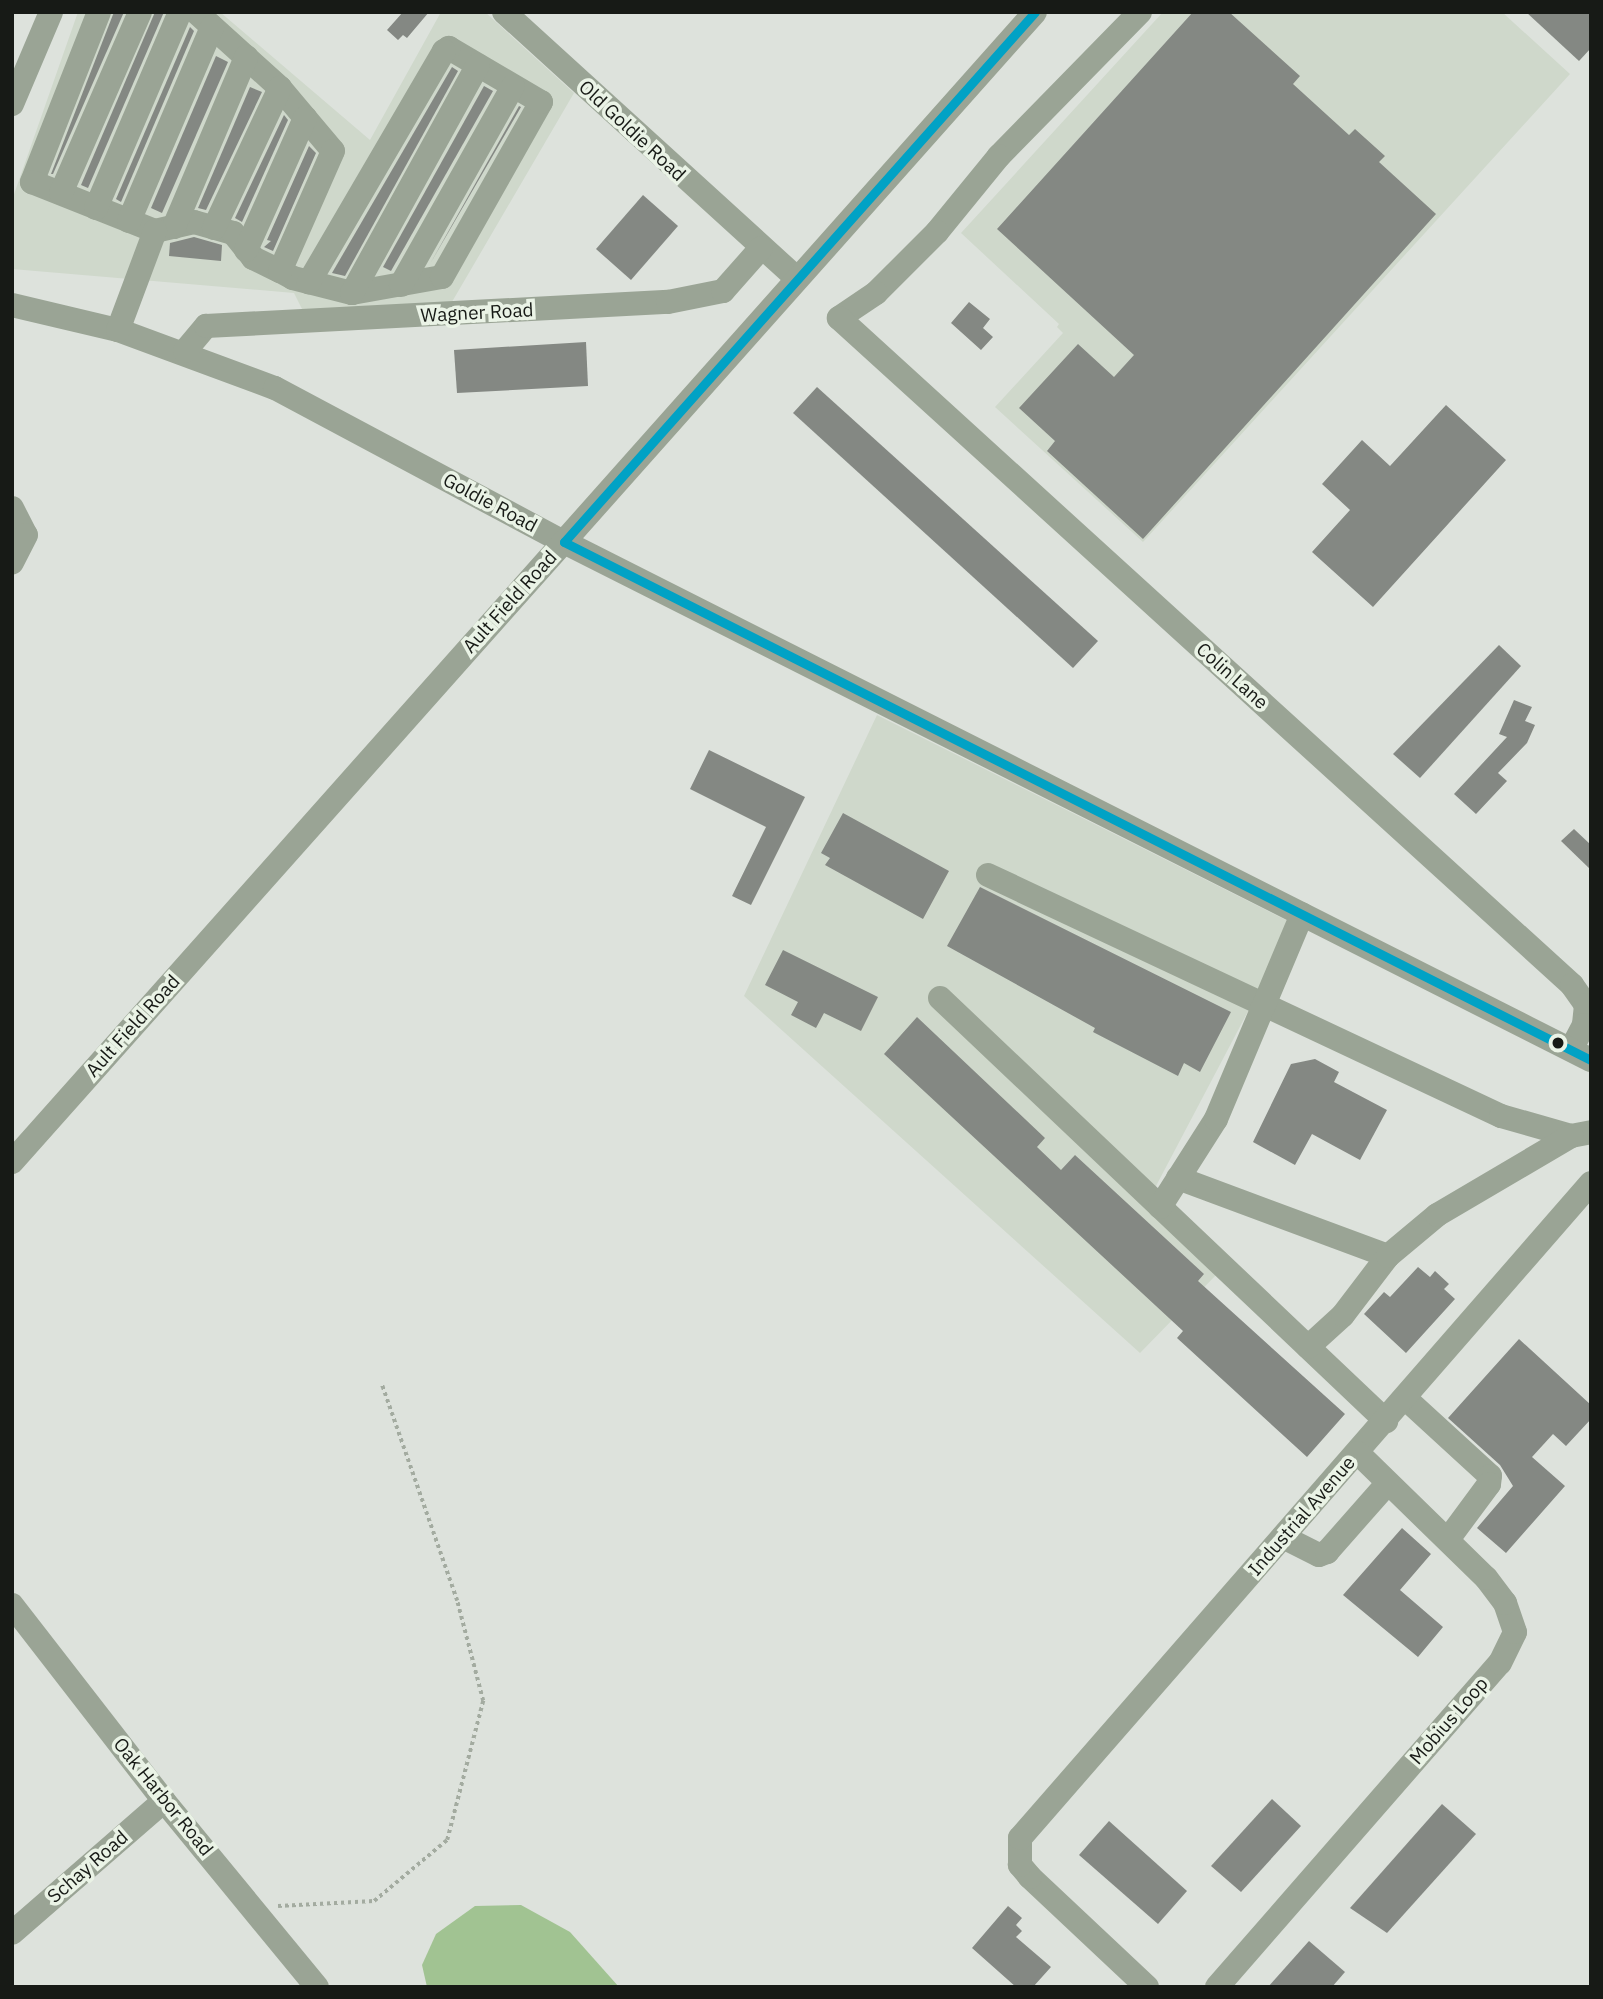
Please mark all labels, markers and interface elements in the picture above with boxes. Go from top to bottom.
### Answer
street label: Old Goldie Road [574,76,690,186]
street label: Wagner Road [420,299,534,327]
street label: Goldie Road [439,469,541,537]
street label: Ault Field Road [458,546,562,658]
street label: Colin Lane [1191,638,1273,714]
street label: Ault Field Road [81,970,185,1082]
unlabelled marker [1551,1036,1565,1050]
street label: Industrial Avenue [1244,1452,1360,1580]
street label: Mobius Loop [1405,1673,1493,1769]
street label: Oak Harbor Road [108,1733,218,1861]
street label: Schay Road [43,1826,133,1908]

